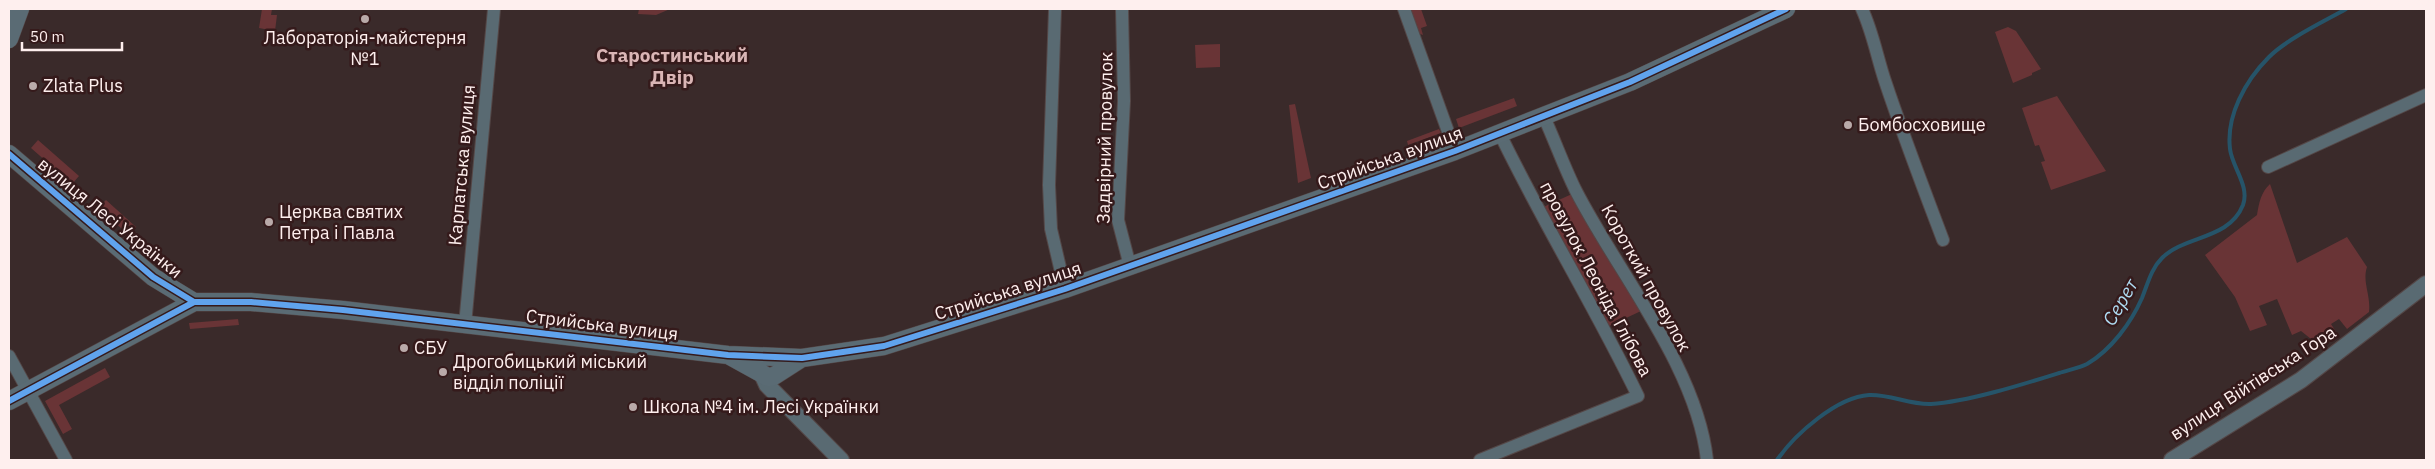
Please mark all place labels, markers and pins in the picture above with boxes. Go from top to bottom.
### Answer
marker: Лабораторія-майстерня №1 [359,13,371,25]
place label: Лабораторія-майстерня №1 [264,26,466,70]
place label: Zlata Plus [43,74,123,97]
marker: Zlata Plus [27,80,39,92]
place label: Бомбосховище [1858,113,1986,136]
marker: Бомбосховище [1842,119,1854,131]
place label: Церква святих Петра і Павла [279,200,403,244]
marker: Церква святих Петра і Павла [263,216,275,228]
place label: СБУ [414,336,447,359]
marker: СБУ [398,342,410,354]
place label: Дрогобицький міський відділ поліції [453,350,647,394]
marker: Дрогобицький міський відділ поліції [437,366,449,378]
place label: Школа №4 ім. Лесі Українки [643,395,879,418]
marker: Школа №4 ім. Лесі Українки [627,401,639,413]

